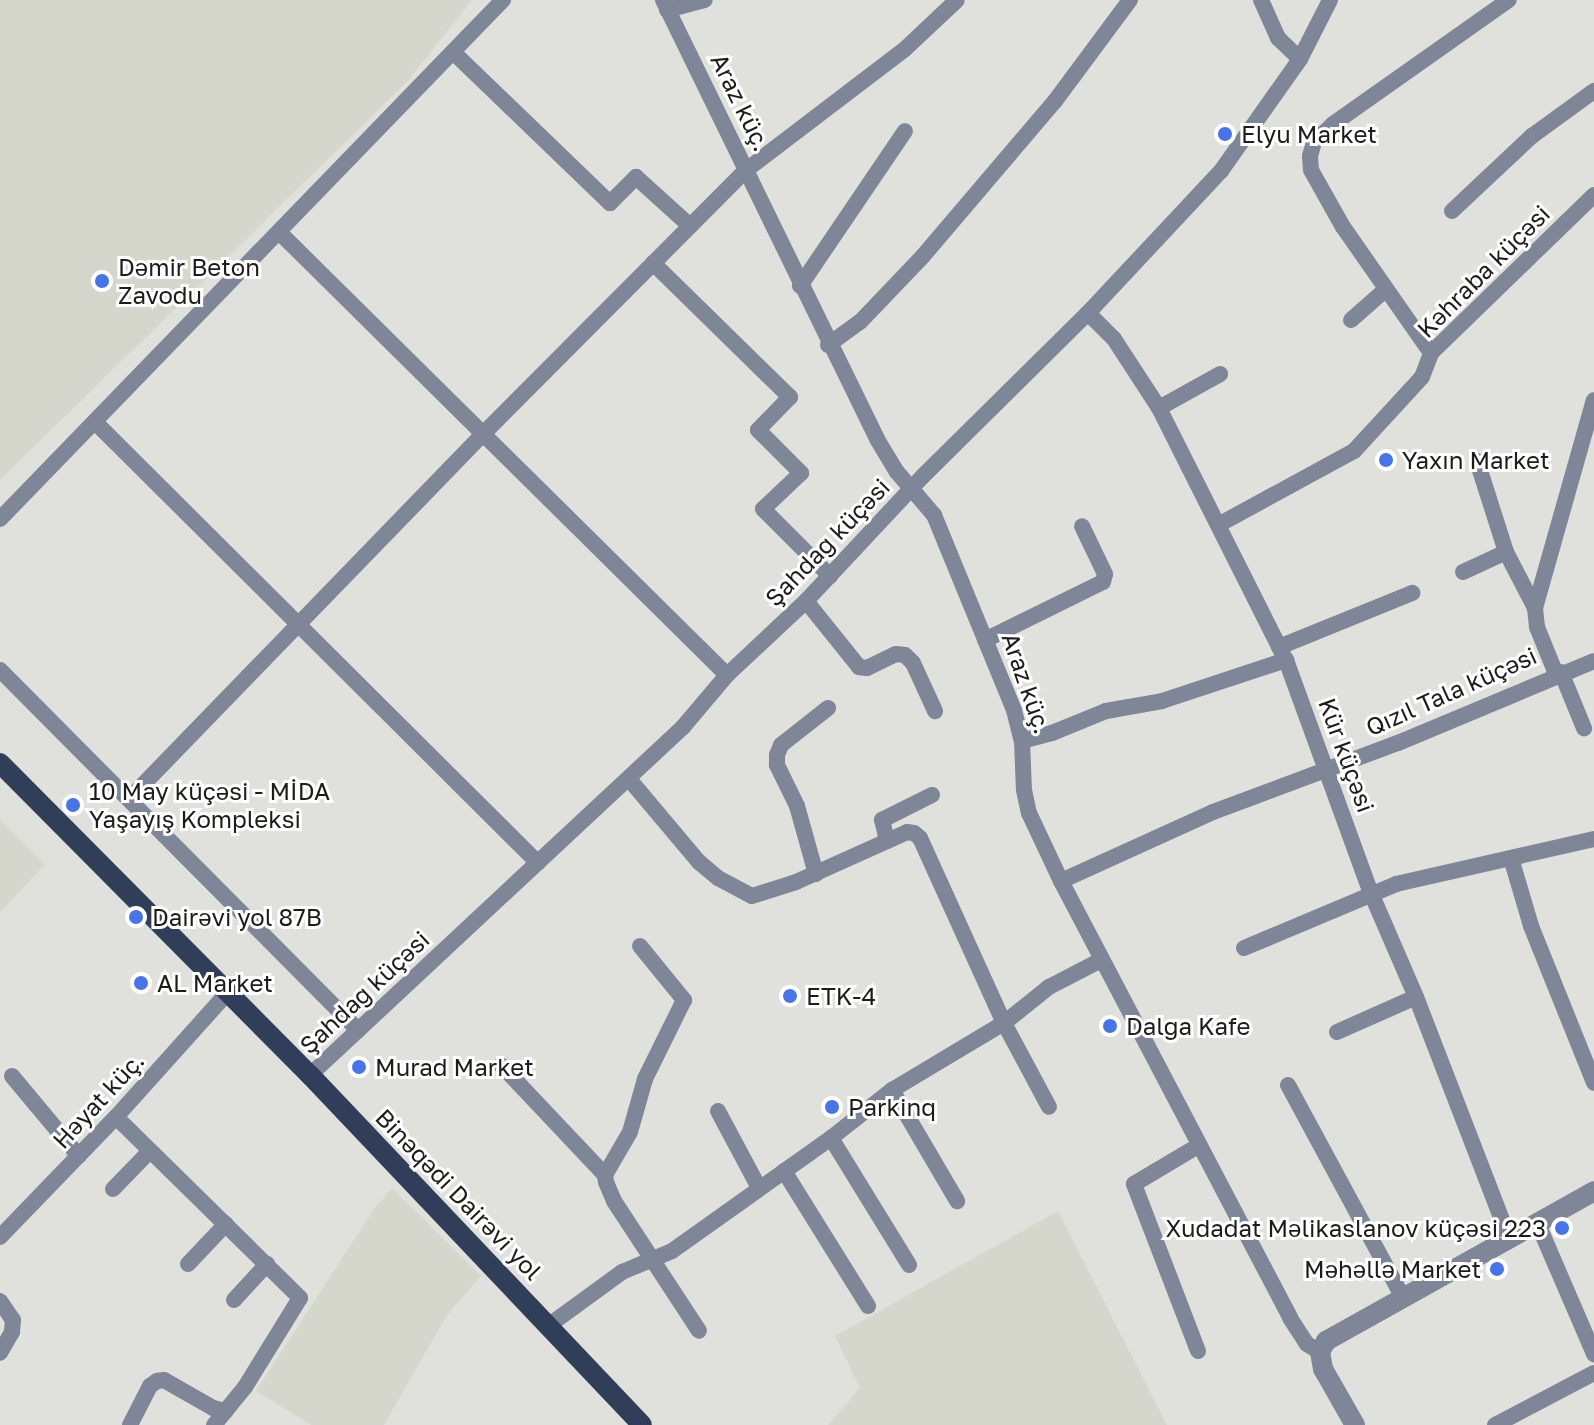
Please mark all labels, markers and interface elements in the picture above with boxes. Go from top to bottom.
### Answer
street label: Araz küç. [705,49,777,155]
place label: Elyu Market [1241,120,1377,148]
marker: Elyu Market [1216,125,1234,143]
street label: Kəhraba küçəsi [1411,199,1555,343]
place label: Dəmir Beton Zavodu [118,253,260,309]
marker: Dəmir Beton Zavodu [93,272,111,290]
place label: Yaxın Market [1402,446,1550,474]
marker: Yaxın Market [1377,451,1395,469]
street label: Şahdağ küçəsi [759,472,895,612]
street label: Araz küç. [996,629,1058,737]
street label: Qızıl Tala küçəsi [1361,640,1541,742]
street label: Kür küçəsi [1313,694,1381,816]
place label: 10 May küçəsi - MİDA Yaşayış Kompleksi [89,777,330,833]
marker: 10 May küçəsi - MİDA Yaşayış Kompleksi [64,796,82,814]
place label: Dairəvi yol 87B [152,903,322,931]
marker: Dairəvi yol 87B [127,908,145,926]
street label: Şahdağ küçəsi [293,925,435,1059]
place label: AL Market [157,969,273,997]
marker: AL Market [132,974,150,992]
place label: ETK-4 [806,982,876,1010]
marker: ETK-4 [781,987,799,1005]
place label: Dalğa Kafe [1126,1012,1250,1040]
marker: Dalğa Kafe [1101,1017,1119,1035]
street label: Həyat küç. [46,1046,150,1154]
place label: Murad Market [375,1053,534,1081]
marker: Murad Market [350,1058,368,1076]
place label: Parkinq [848,1093,936,1121]
marker: Parkinq [823,1098,841,1116]
street label: Binəqədi Dairəvi yol [370,1103,548,1285]
place label: Xudadat Məlikaslanov küçəsi 223 [1166,1214,1546,1242]
marker: Xudadat Məlikaslanov küçəsi 223 [1553,1219,1571,1237]
place label: Məhəllə Market [1304,1255,1481,1283]
marker: Məhəllə Market [1488,1260,1506,1278]

